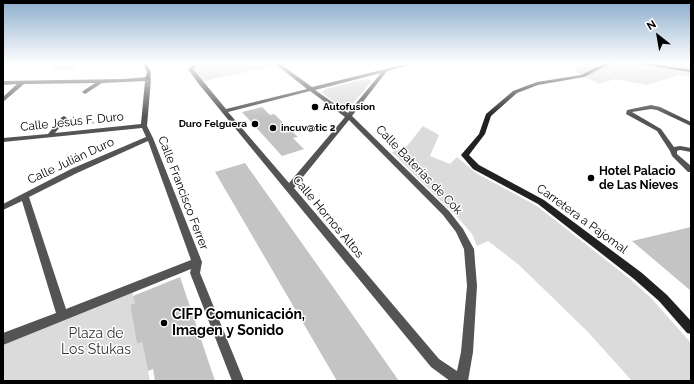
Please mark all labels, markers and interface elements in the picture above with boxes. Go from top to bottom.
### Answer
north arrow [638,16,678,56]
text: N [645,18,659,33]
place label: Autofusion [323,101,375,113]
marker: Autofusion [310,102,320,112]
street label: Calle Jesús F. Duro [19,109,125,135]
place label: Duro Felguera [179,118,247,130]
marker: Duro Felguera [250,119,260,129]
place label: incuv@tic 2 [281,122,335,134]
street label: Calle Baterías de Cok [373,122,465,218]
marker: incuv@tic 2 [268,123,278,133]
street label: Calle Francisco Ferrer [155,134,211,252]
street label: Calle Julián Duro [26,135,116,187]
place label: Hotel Palacio de Las Nieves [599,164,678,192]
street label: Calle Hornos Altos [289,173,367,261]
marker: Hotel Palacio de Las Nieves [586,173,596,183]
street label: Carretera a Pajomal [534,181,630,257]
place label: CIFP Comunicación, Imagen y Sonido [172,307,305,340]
marker: CIFP Comunicación, Imagen y Sonido [159,318,169,328]
park label: Plaza de Los Stukas [61,326,131,358]

